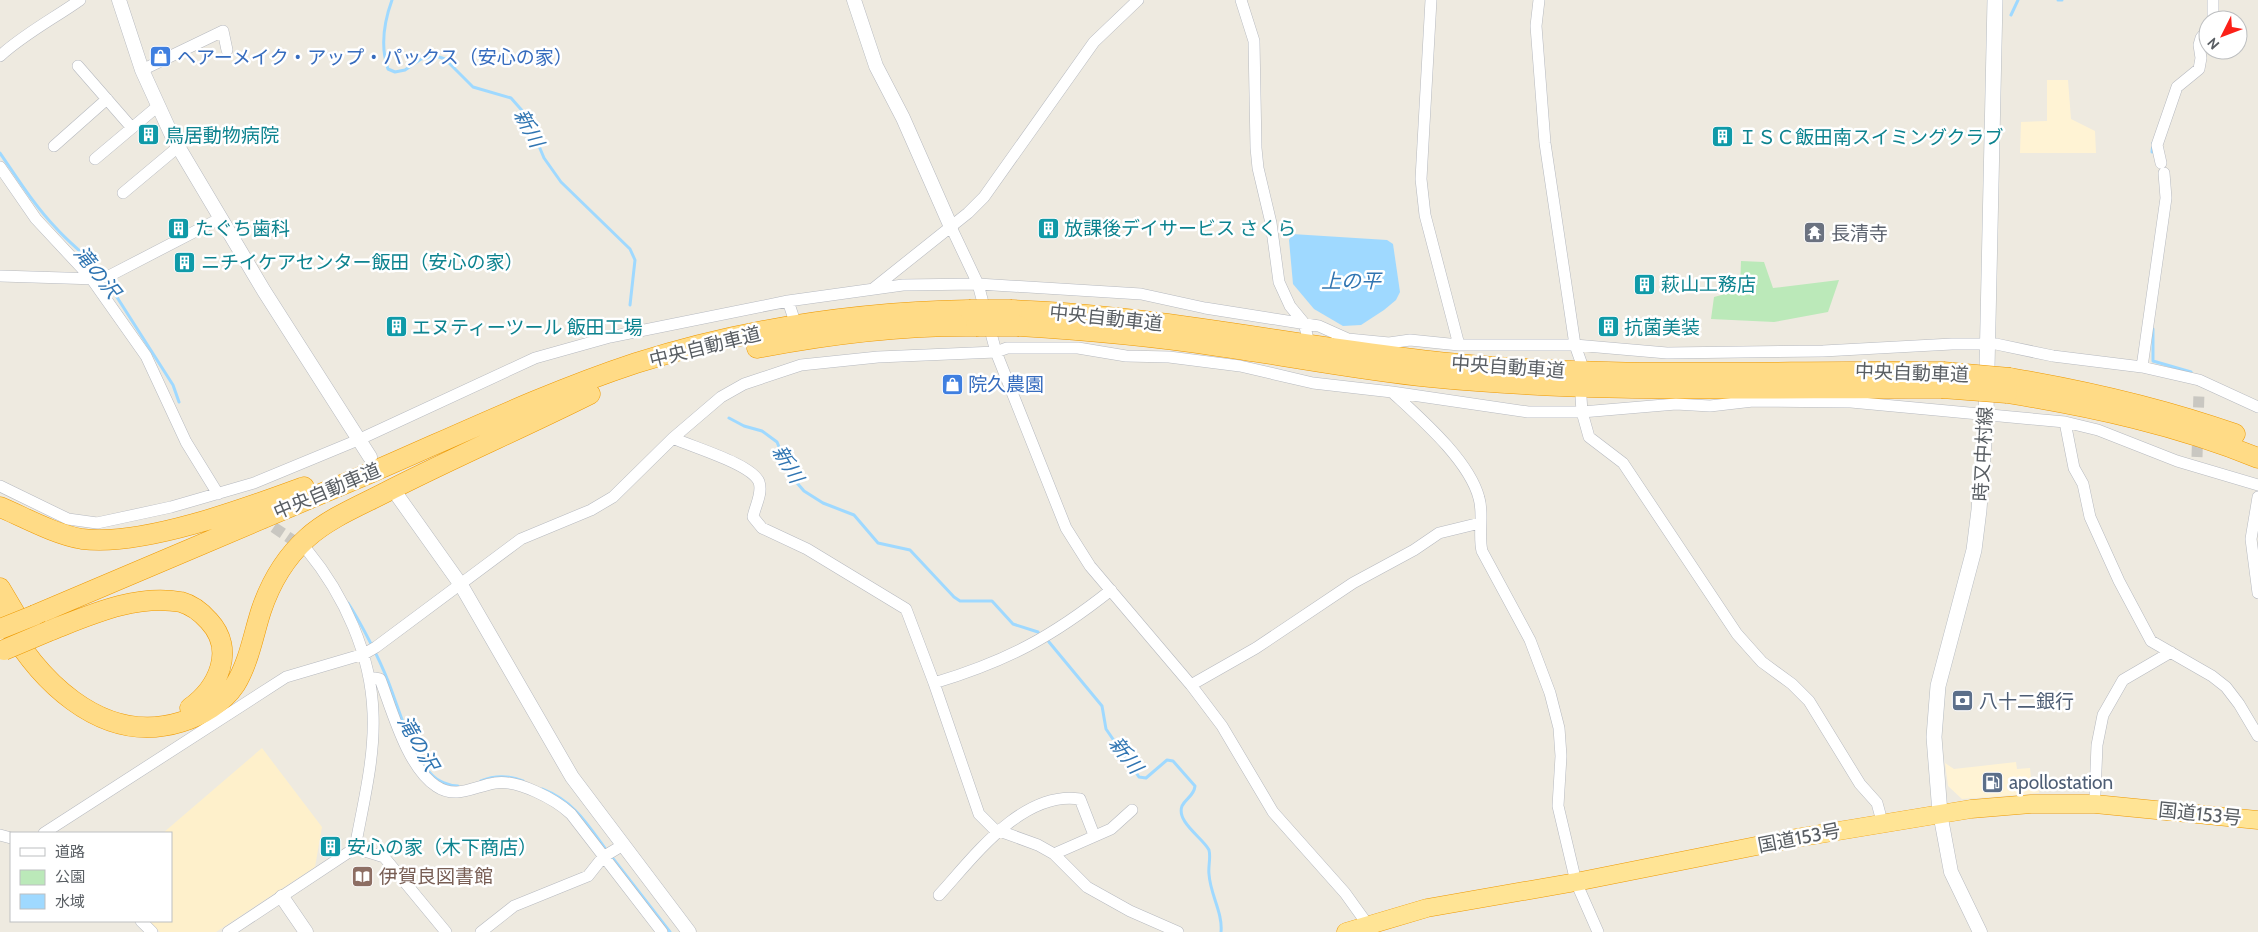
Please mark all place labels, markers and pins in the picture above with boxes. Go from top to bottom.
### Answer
shop icon: ヘアーメイク・アップ・パックス（安心の家） [149,45,173,69]
place label: ヘアーメイク・アップ・パックス（安心の家） [177,46,573,69]
building icon: 鳥居動物病院 [137,123,161,147]
place label: 鳥居動物病院 [165,124,279,147]
building icon: ＩＳＣ飯田南スイミングクラブ [1710,125,1734,149]
place label: ＩＳＣ飯田南スイミングクラブ [1738,126,2004,149]
building icon: たぐち歯科 [167,216,191,240]
building icon: 放課後デイサービス さくら [1036,216,1060,240]
place label: たぐち歯科 [195,217,290,240]
place label: 放課後デイサービス さくら [1064,217,1296,240]
temple icon: 長清寺 [1803,221,1827,245]
place label: 長清寺 [1831,222,1888,245]
building icon: ニチイケアセンター飯田（安心の家） [173,250,197,274]
place label: ニチイケアセンター飯田（安心の家） [201,251,524,274]
building icon: 萩山工務店 [1633,272,1657,296]
place label: 萩山工務店 [1661,273,1756,296]
building icon: エヌティーツール 飯田工場 [384,315,408,339]
building icon: 抗菌美装 [1596,315,1620,339]
place label: エヌティーツール 飯田工場 [412,316,643,339]
place label: 抗菌美装 [1624,316,1700,339]
shop icon: 院久農園 [940,372,964,396]
place label: 院久農園 [968,373,1044,396]
bank icon: 八十二銀行 [1951,689,1975,713]
place label: 八十二銀行 [1979,690,2074,713]
fuel station icon: apollostation [1981,770,2005,794]
place label: apollostation [2009,771,2113,794]
building icon: 安心の家（木下商店） [319,835,343,859]
place label: 安心の家（木下商店） [347,836,537,859]
library icon: 伊賀良図書館 [351,864,375,888]
place label: 伊賀良図書館 [379,865,493,888]

